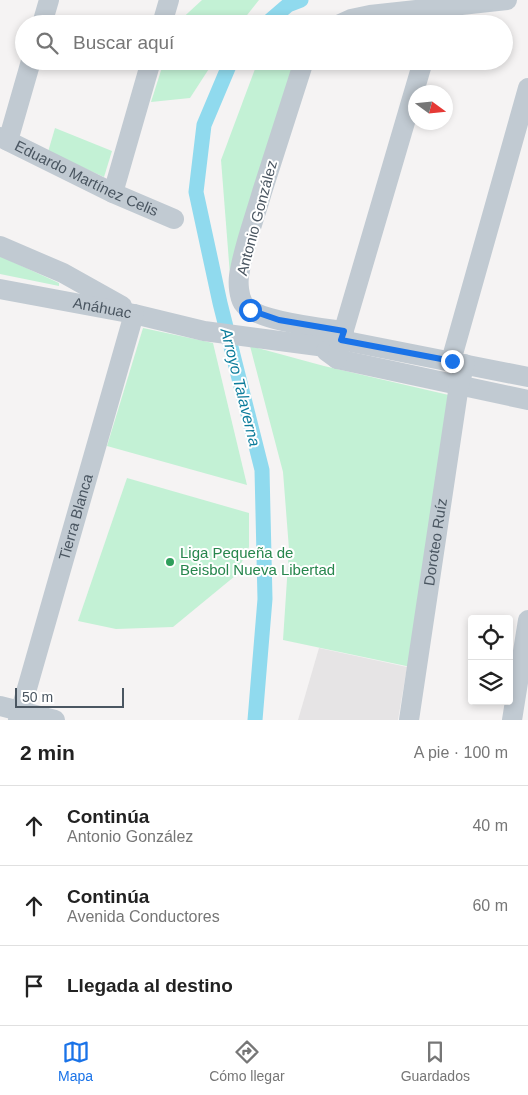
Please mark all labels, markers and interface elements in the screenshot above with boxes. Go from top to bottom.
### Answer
search box [15,15,513,70]
icon: search [33,29,61,57]
text: Buscar aquí [73,32,174,53]
north arrow [408,85,453,130]
street label: Eduardo Martínez Celis [12,137,161,219]
street label: Antonio González [233,158,280,277]
street label: Anáhuac [72,294,133,321]
route start [239,299,262,322]
water label: Arroyo Talaverna [217,325,263,448]
route end [441,350,464,373]
street label: Tierra Blanca [55,471,96,562]
street label: Doroteo Ruíz [420,497,450,587]
place label: Liga Pequeña de Beisbol Nueva Libertad [180,544,335,578]
marker: Liga Pequeña de Beisbol Nueva Libertad [164,556,176,568]
map controls [468,615,513,705]
button: locate [468,615,513,660]
button: layers [468,660,513,705]
scale bar [15,685,124,708]
text: 50 m [22,689,53,705]
text: 2 min [20,741,75,764]
text: A pie · 100 m [414,744,508,761]
text: Continúa [67,806,149,827]
icon: ahead [20,812,48,840]
text: 40 m [472,817,508,834]
text: Antonio González [67,828,193,845]
text: Continúa [67,886,149,907]
icon: ahead [20,892,48,920]
text: 60 m [472,897,508,914]
text: Avenida Conductores [67,908,220,925]
icon: arrive [20,972,48,1000]
text: Llegada al destino [67,975,233,996]
tab: Mapa [58,1038,93,1084]
tab: Cómo llegar [209,1038,285,1084]
tab: Guardados [401,1038,470,1084]

